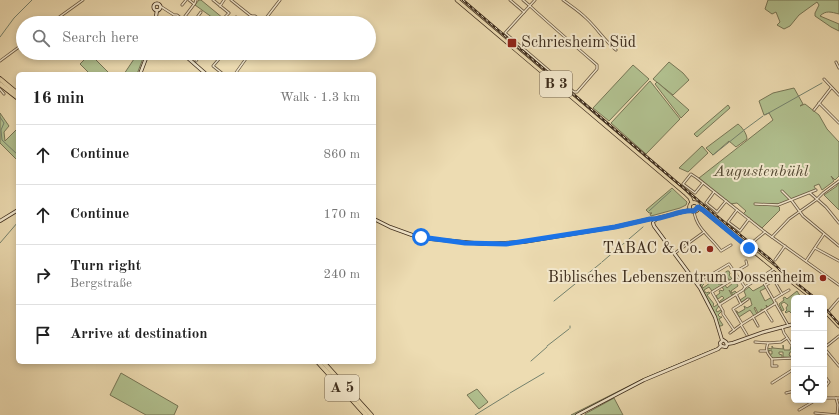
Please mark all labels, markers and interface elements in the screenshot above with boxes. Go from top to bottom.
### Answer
search box [16,16,376,60]
icon: search [30,27,52,49]
text: Search here [62,31,139,46]
place label: Schriesheim Süd [521,35,636,51]
marker: Schriesheim Süd [506,37,518,49]
road number: B 3 [540,71,572,97]
text: 16 min [32,90,85,107]
text: Walk · 1.3 km [280,91,360,104]
icon: ahead [32,144,54,166]
text: Continue [70,147,129,162]
text: 860 m [323,148,360,161]
park label: Augustenbühl [713,164,809,180]
icon: ahead [32,204,54,226]
text: Continue [70,207,129,222]
text: 170 m [323,208,360,221]
route start [412,228,430,246]
route end [740,239,758,257]
place label: TABAC & Co. [602,241,702,257]
marker: TABAC & Co. [705,244,715,254]
text: Turn right [70,259,141,274]
icon: right [32,264,54,286]
text: 240 m [323,268,360,281]
place label: Biblisches Lebenszentrum Dossenheim [548,270,815,286]
marker: Biblisches Lebenszentrum Dossenheim [818,273,828,283]
text: Bergstraße [70,277,132,290]
map controls [791,295,827,403]
button: + [791,295,827,331]
icon: arrive [32,324,54,346]
text: Arrive at destination [70,327,208,342]
button: − [791,331,827,367]
button: locate [791,367,827,403]
road number: A 5 [325,375,359,401]

